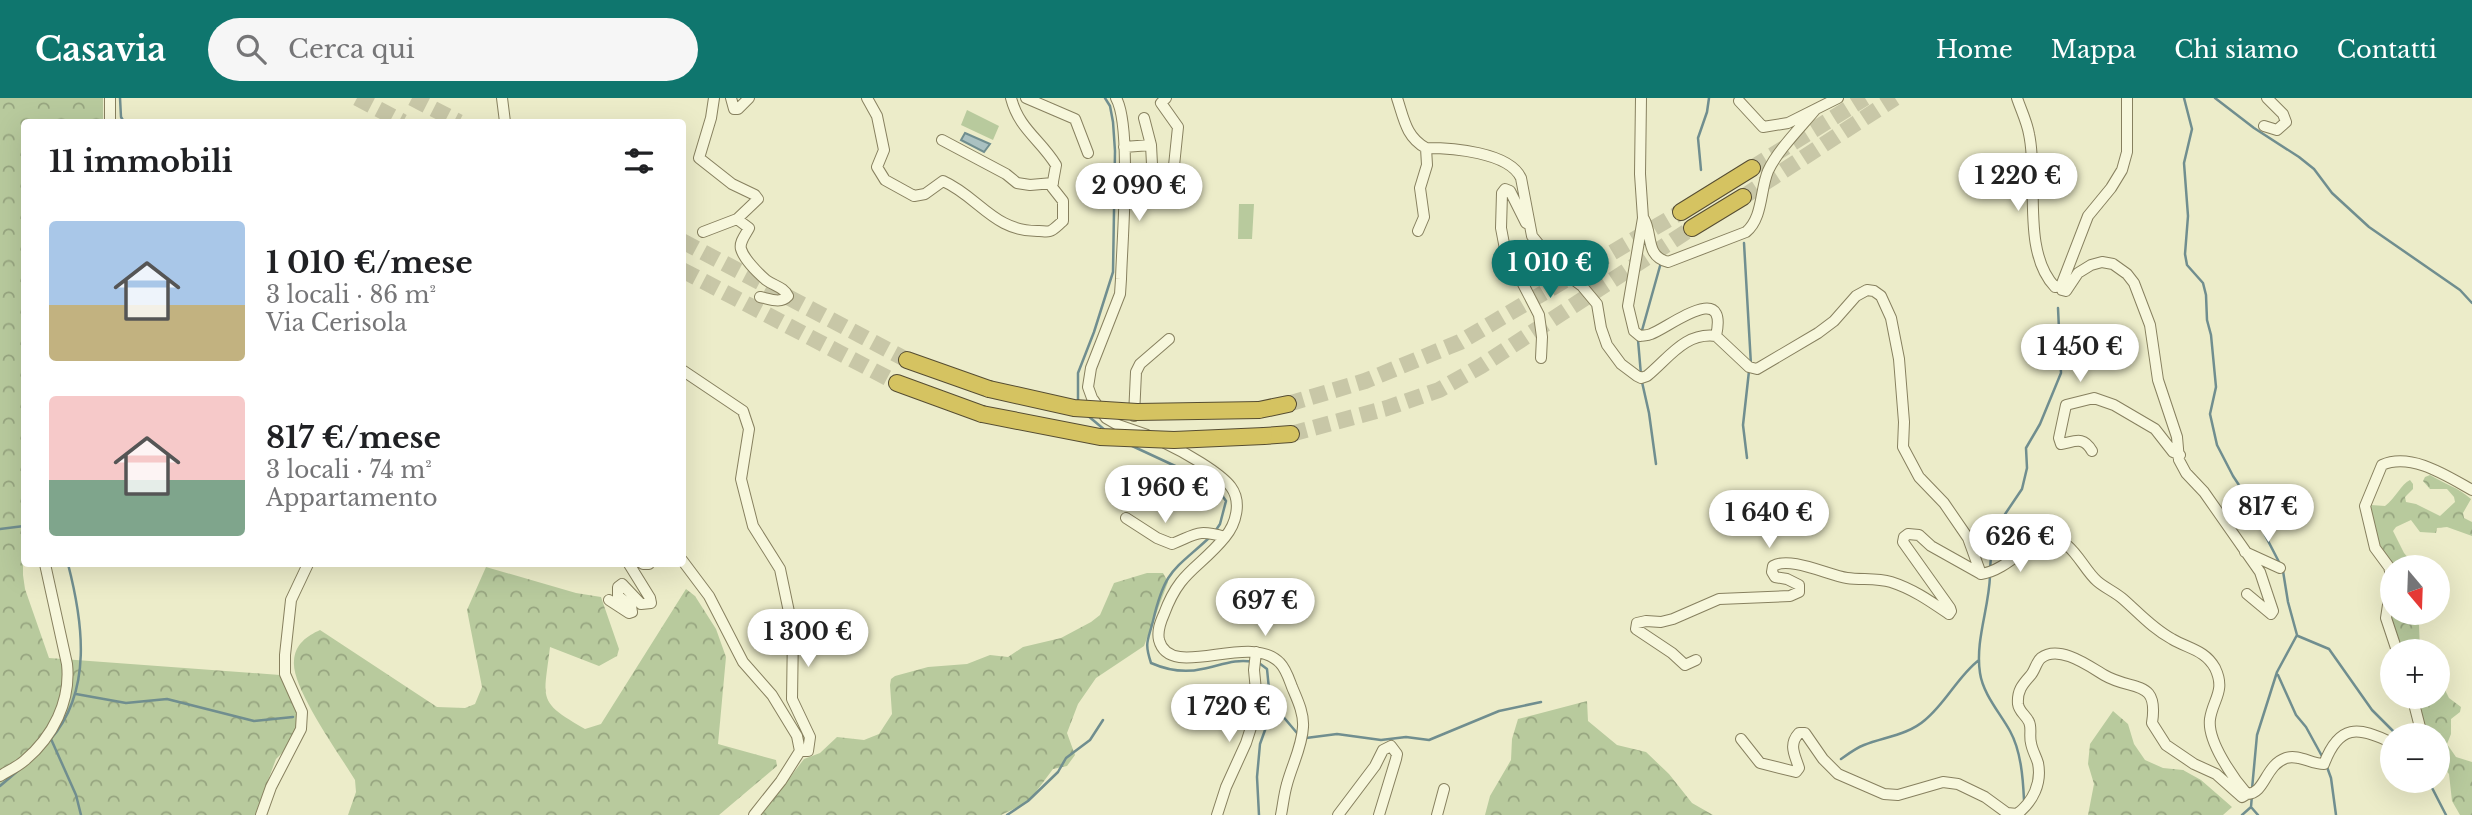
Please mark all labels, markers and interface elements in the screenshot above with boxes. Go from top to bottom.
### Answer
search box [208,18,698,81]
text: Casavia [35,29,166,70]
icon: search [232,30,270,68]
text: Cerca qui [288,33,415,65]
text: Home [1936,35,2013,64]
text: Mappa [2051,35,2136,64]
text: Chi siamo [2174,35,2299,64]
text: Contatti [2337,35,2437,64]
icon: filters [620,142,658,180]
text: 11 immobili [49,143,233,180]
pin: 1 220 € [1953,153,2083,213]
text: 1 220 € [1974,162,2062,190]
pin: 2 090 € [1074,164,1204,223]
text: 2 090 € [1092,172,1186,200]
pin: 1 010 € [1485,240,1615,300]
text: 1 010 €/mese [266,244,473,281]
icon: home [105,249,189,333]
text: 1 010 € [1508,249,1592,277]
text: 3 locali · 86 m² [266,281,436,309]
text: Via Cerisola [266,309,407,337]
pin: 1 450 € [2015,324,2145,384]
text: 1 450 € [2037,333,2123,361]
text: 817 €/mese [266,419,441,456]
icon: home [105,424,189,508]
text: 3 locali · 74 m² [266,456,432,484]
pin: 1 960 € [1100,466,1230,525]
text: 1 960 € [1121,474,1209,502]
text: Appartamento [266,484,438,512]
pin: 817 € [2219,484,2317,544]
pin: 1 640 € [1704,490,1834,550]
text: 817 € [2238,493,2298,521]
text: 1 640 € [1725,499,1813,527]
pin: 626 € [1971,514,2069,574]
text: 626 € [1985,523,2055,551]
north arrow [2380,555,2450,625]
map controls [2380,555,2450,793]
pin: 697 € [1216,578,1314,638]
text: 697 € [1232,587,1298,615]
pin: 1 300 € [743,610,873,669]
text: 1 300 € [763,618,853,646]
button: + [2380,639,2450,709]
pin: 1 720 € [1164,684,1294,744]
text: 1 720 € [1187,693,1271,721]
button: − [2380,723,2450,793]

